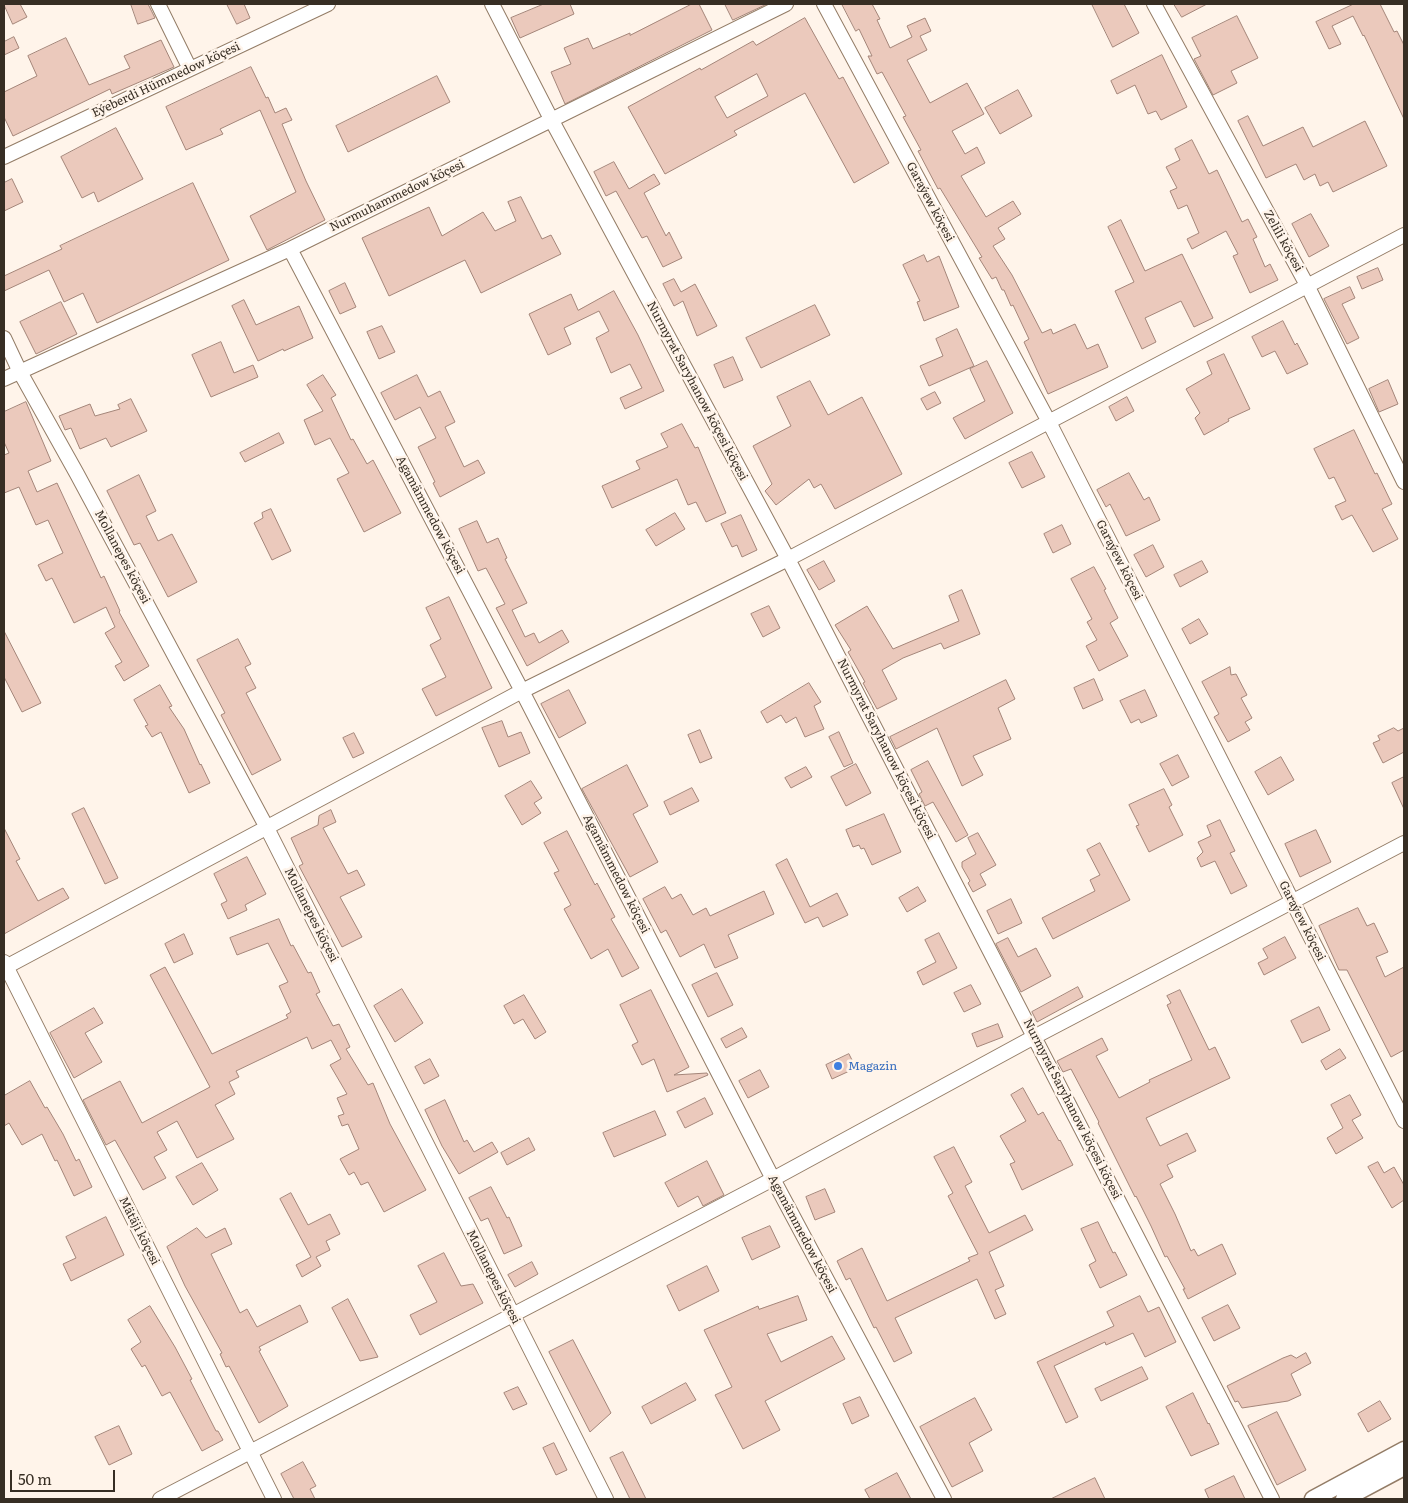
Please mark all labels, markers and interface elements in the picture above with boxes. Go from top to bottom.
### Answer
street label: Eýeberdi Hümmedow köçesi [90,39,242,121]
street label: Nurmuhammedow köçesi [327,157,467,235]
street label: Garaýew köçesi [903,160,957,244]
street label: Zelili köçesi [1260,208,1306,274]
street label: Nurmyrat Saryhanow köçesi köçesi [644,299,750,483]
street label: Agamämmedow köçesi [393,454,467,576]
street label: Mollanepes köçesi [91,508,153,606]
street label: Garaýew köçesi [1093,518,1145,602]
street label: Nurmyrat Saryhanow köçesi köçesi [834,656,938,842]
street label: Agamämmedow köçesi [580,812,652,936]
street label: Mollanepes köçesi [281,865,341,965]
street label: Garaýew köçesi [1276,879,1328,963]
street label: Nurmyrat Saryhanow köçesi köçesi [1020,1016,1124,1202]
place label: Magazin [848,1059,897,1073]
marker: Magazin [832,1060,844,1072]
street label: Agamämmedow köçesi [765,1173,839,1295]
street label: Mätäji köçesi [116,1194,162,1268]
street label: Mollanepes köçesi [463,1227,523,1327]
scale bar [12,1460,118,1492]
text: 50 m [18,1467,52,1490]

